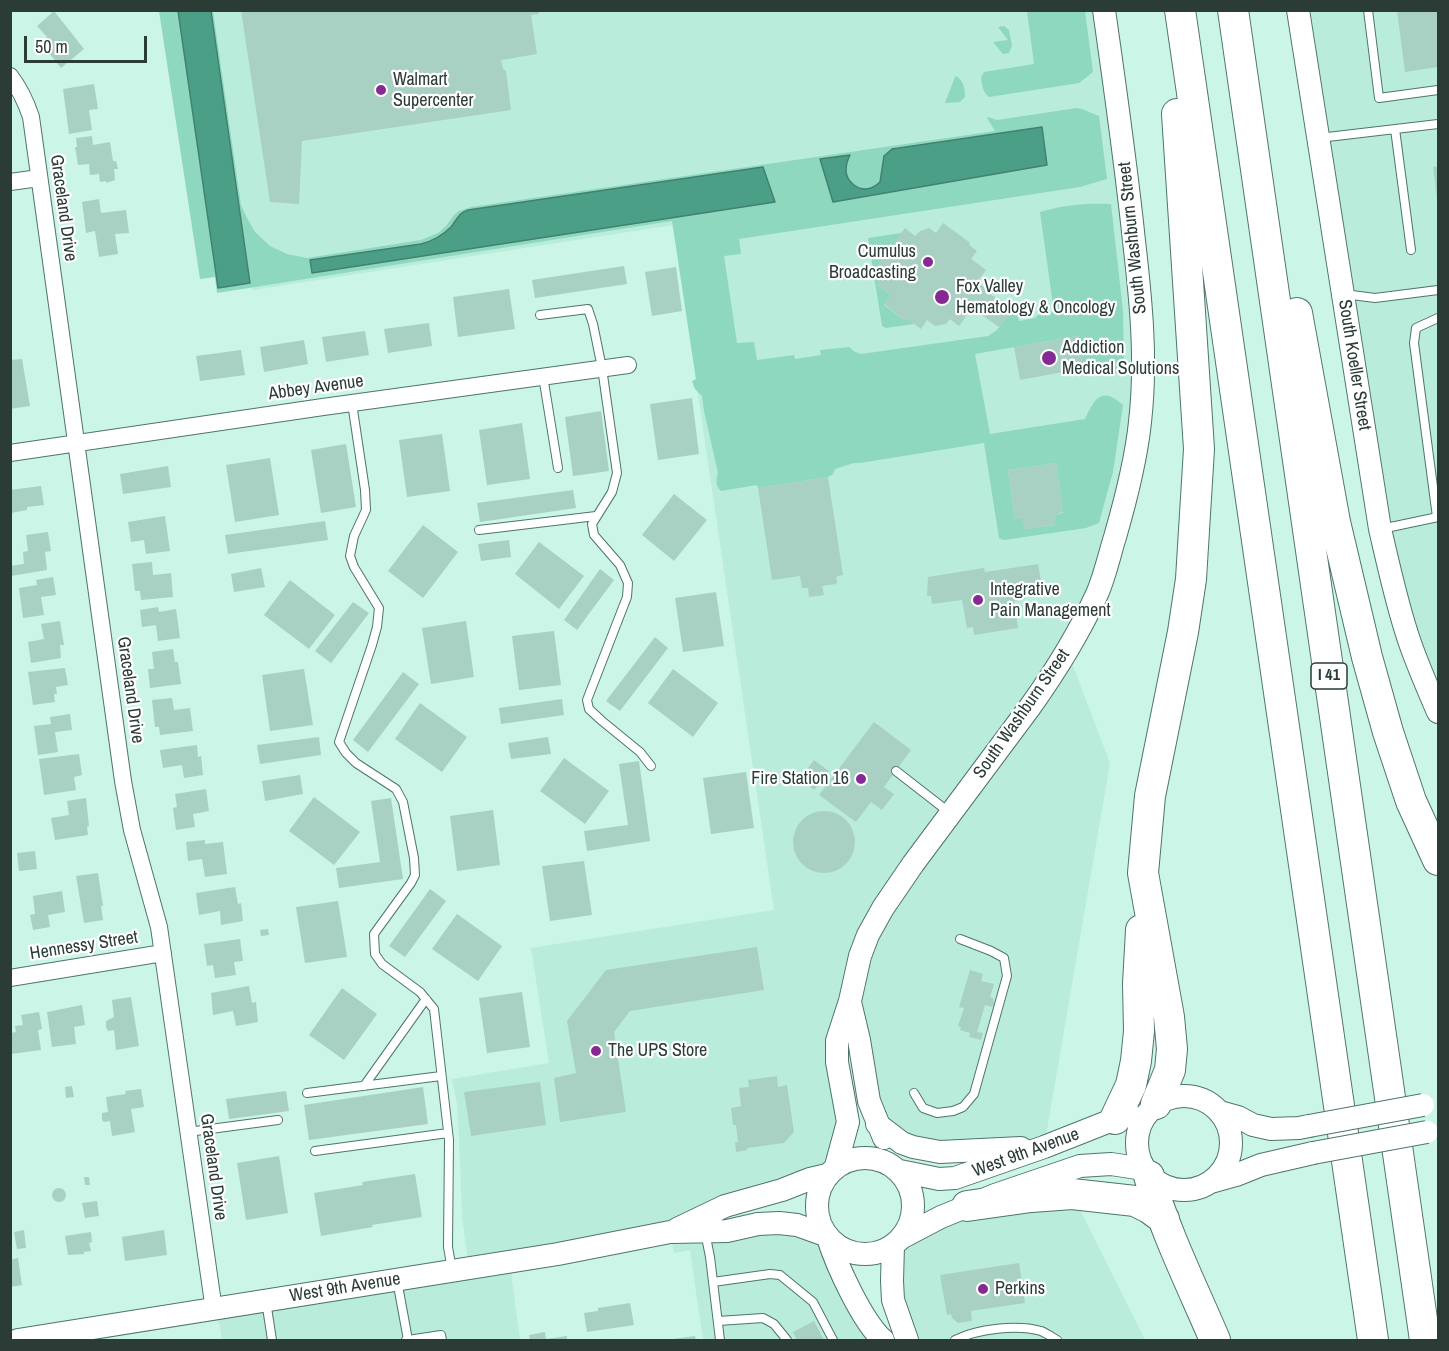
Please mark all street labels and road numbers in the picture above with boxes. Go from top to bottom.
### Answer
street label: Graceland Drive [45,153,81,263]
street label: South Washburn Street [1114,161,1152,315]
street label: South Koeller Street [1333,298,1375,432]
street label: Abbey Avenue [267,371,365,405]
street label: Graceland Drive [112,635,148,745]
street label: South Washburn Street [969,645,1075,783]
road number: I 41 [1311,663,1347,689]
street label: Hennessy Street [28,927,140,965]
street label: Graceland Drive [195,1112,231,1222]
street label: West 9th Avenue [970,1124,1082,1182]
street label: West 9th Avenue [288,1269,402,1307]

